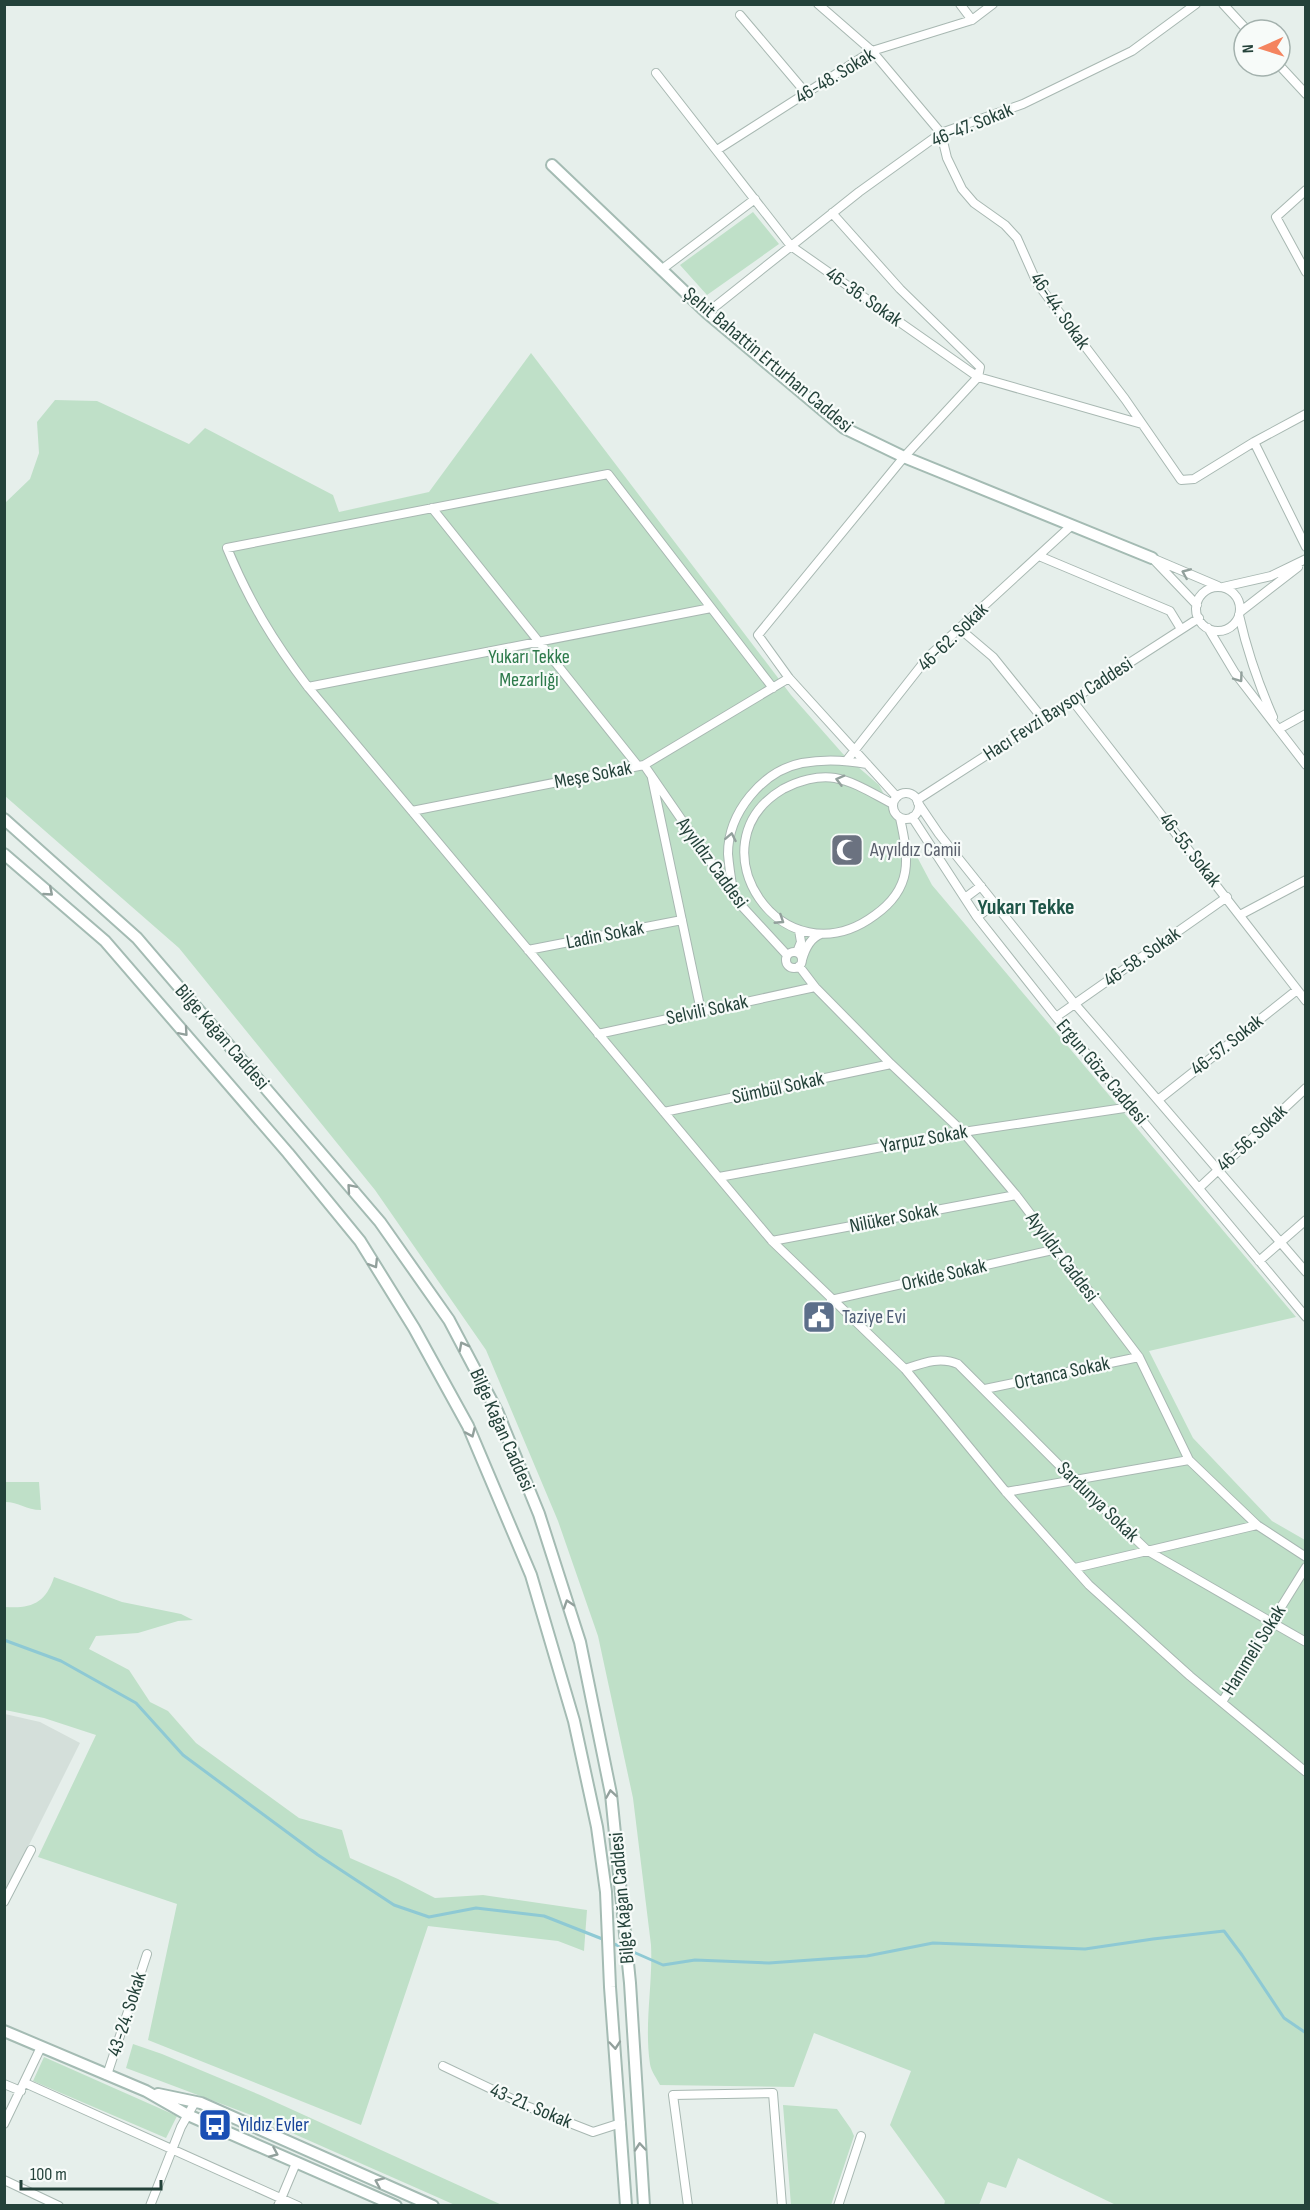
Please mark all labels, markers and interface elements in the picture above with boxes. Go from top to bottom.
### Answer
north arrow [1232,18,1292,78]
street label: 46-48. Sokak [791,43,879,109]
text: N [1239,44,1258,53]
street label: 46-47. Sokak [928,98,1017,152]
street label: 46-36. Sokak [821,262,907,332]
street label: 46-44. Sokak [1025,268,1095,354]
street label: Şehit Bahattin Erturhan Caddesi [678,282,858,438]
one-way arrow [1181,568,1192,580]
street label: 46-62. Sokak [913,597,993,676]
park label: Yukarı Tekke Mezarlığı [488,645,570,692]
street label: Hacı Fevzi Baysoy Caddesi [979,652,1137,766]
one-way arrow [1232,671,1243,682]
street label: Meşe Sokak [552,756,634,794]
one-way arrow [835,775,845,788]
street label: 46-55. Sokak [1154,808,1227,892]
street label: Ayyıldız Caddesi [670,812,753,913]
mosque icon: Ayyıldız Camii [829,832,865,868]
one-way arrow [724,833,737,843]
place label: Ayyıldız Camii [869,838,961,862]
one-way arrow [42,885,53,896]
district label: Yukarı Tekke [978,894,1074,921]
one-way arrow [773,912,784,923]
street label: Ladin Sokak [564,916,646,954]
street label: 46-58. Sokak [1099,922,1185,992]
street label: Bilge Kağan Caddesi [170,979,274,1095]
street label: Selvili Sokak [664,990,750,1030]
street label: 46-57. Sokak [1186,1009,1268,1081]
street label: Ergun Göze Caddesi [1051,1014,1153,1130]
one-way arrow [176,1025,187,1036]
street label: Sümbül Sokak [730,1067,826,1109]
street label: 46-56. Sokak [1212,1099,1292,1177]
street label: Yarpuz Sokak [879,1120,970,1158]
one-way arrow [347,1184,358,1195]
street label: Nilüker Sokak [847,1198,941,1238]
street label: Ayyıldız Caddesi [1020,1207,1104,1307]
street label: Orkide Sokak [899,1254,989,1296]
one-way arrow [367,1257,378,1268]
public building icon: Taziye Evi [801,1299,837,1335]
place label: Taziye Evi [842,1305,906,1329]
one-way arrow [459,1342,470,1353]
street label: Ortanca Sokak [1012,1351,1112,1395]
street label: Bilge Kağan Caddesi [464,1365,540,1495]
one-way arrow [464,1427,476,1438]
street label: Sardunya Sokak [1052,1457,1144,1547]
one-way arrow [563,1599,575,1610]
street label: Hanımeli Sokak [1217,1600,1291,1700]
one-way arrow [605,1790,618,1800]
street label: Bilge Kağan Caddesi [604,1831,640,1965]
street label: 43-24. Sokak [102,1968,152,2059]
one-way arrow [608,2041,621,2050]
street label: 43-21. Sokak [486,2078,576,2134]
bus stop icon: Yıldız Evler [197,2107,233,2143]
place label: Yıldız Evler [238,2113,309,2137]
one-way arrow [633,2143,646,2152]
one-way arrow [268,2146,279,2158]
scale bar [21,2153,160,2191]
text: 100 m [30,2164,67,2185]
one-way arrow [375,2177,386,2189]

